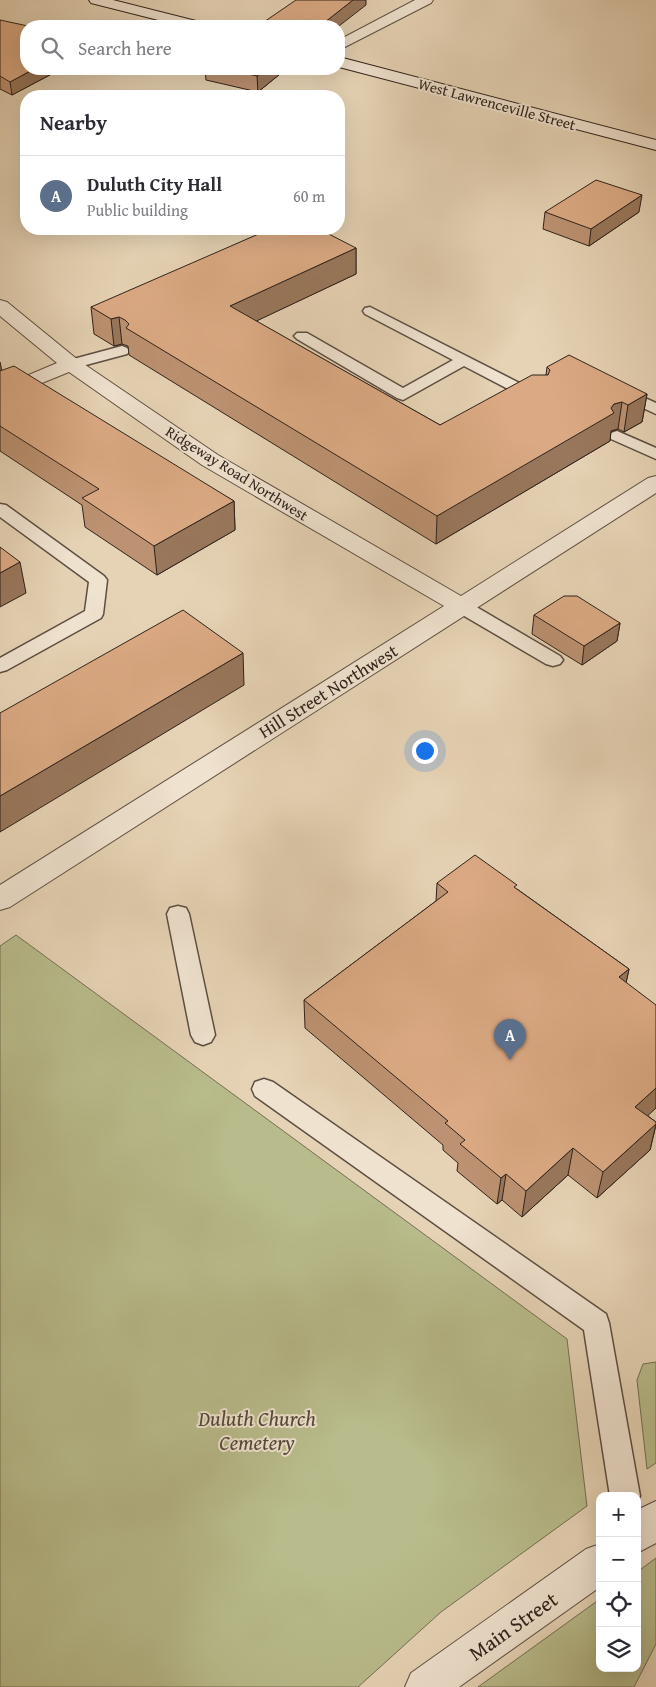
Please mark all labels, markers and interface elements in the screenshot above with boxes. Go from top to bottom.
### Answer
search box [20,20,345,75]
icon: search [38,34,66,62]
text: Search here [78,34,172,62]
street label: West Lawrenceville Street [416,73,579,135]
text: Nearby [40,107,107,138]
text: Duluth City Hall [87,170,222,198]
text: A [51,184,61,208]
text: 60 m [293,184,325,208]
text: Public building [87,198,188,222]
street label: Ridgeway Road Northwest [162,421,313,526]
street label: Hill Street Northwest [253,637,403,745]
your location [412,738,438,764]
pin: A [494,1019,526,1060]
park label: Duluth Church Cemetery [197,1403,316,1458]
map controls [596,1492,641,1672]
button: + [596,1492,641,1537]
button: − [596,1537,641,1582]
button: locate [596,1582,641,1627]
street label: Main Street [462,1584,564,1668]
button: layers [596,1627,641,1672]

